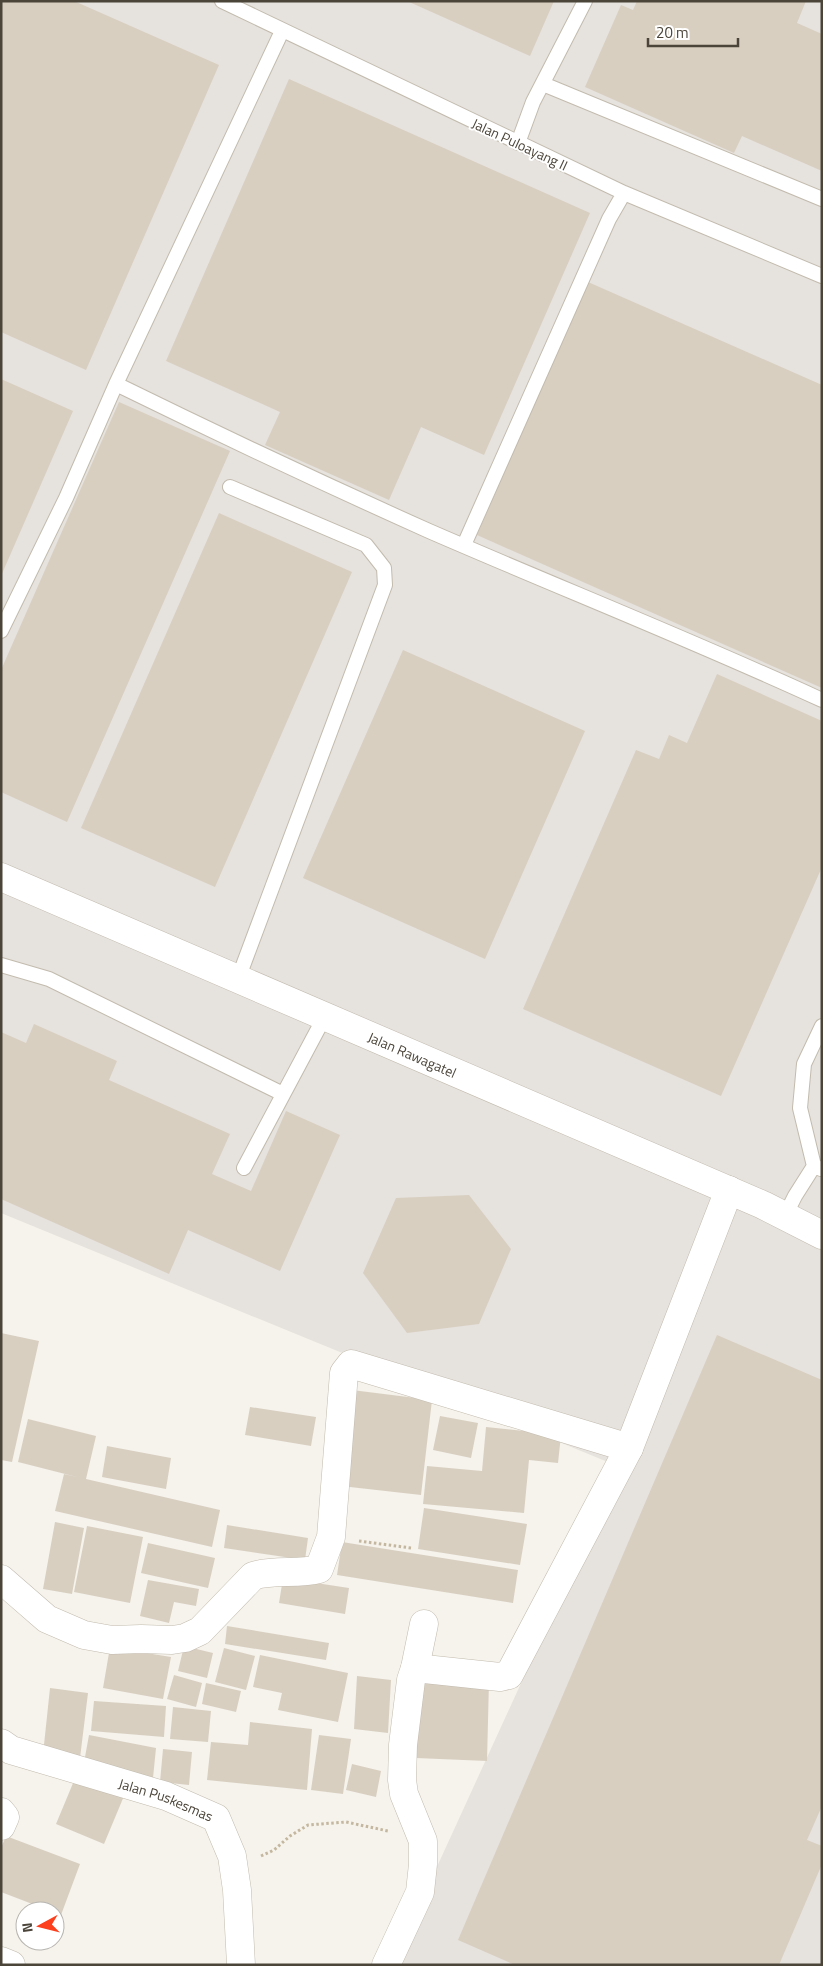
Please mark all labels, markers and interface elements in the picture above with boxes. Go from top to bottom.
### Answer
scale bar [648,15,738,47]
text: 20 m [656,21,689,44]
street label: Jalan Puloayang II [469,113,571,175]
street label: Jalan Rawagatel [365,1026,460,1082]
street label: Jalan Puskesmas [116,1772,217,1826]
north arrow [15,1901,65,1951]
text: N [16,1922,38,1934]

